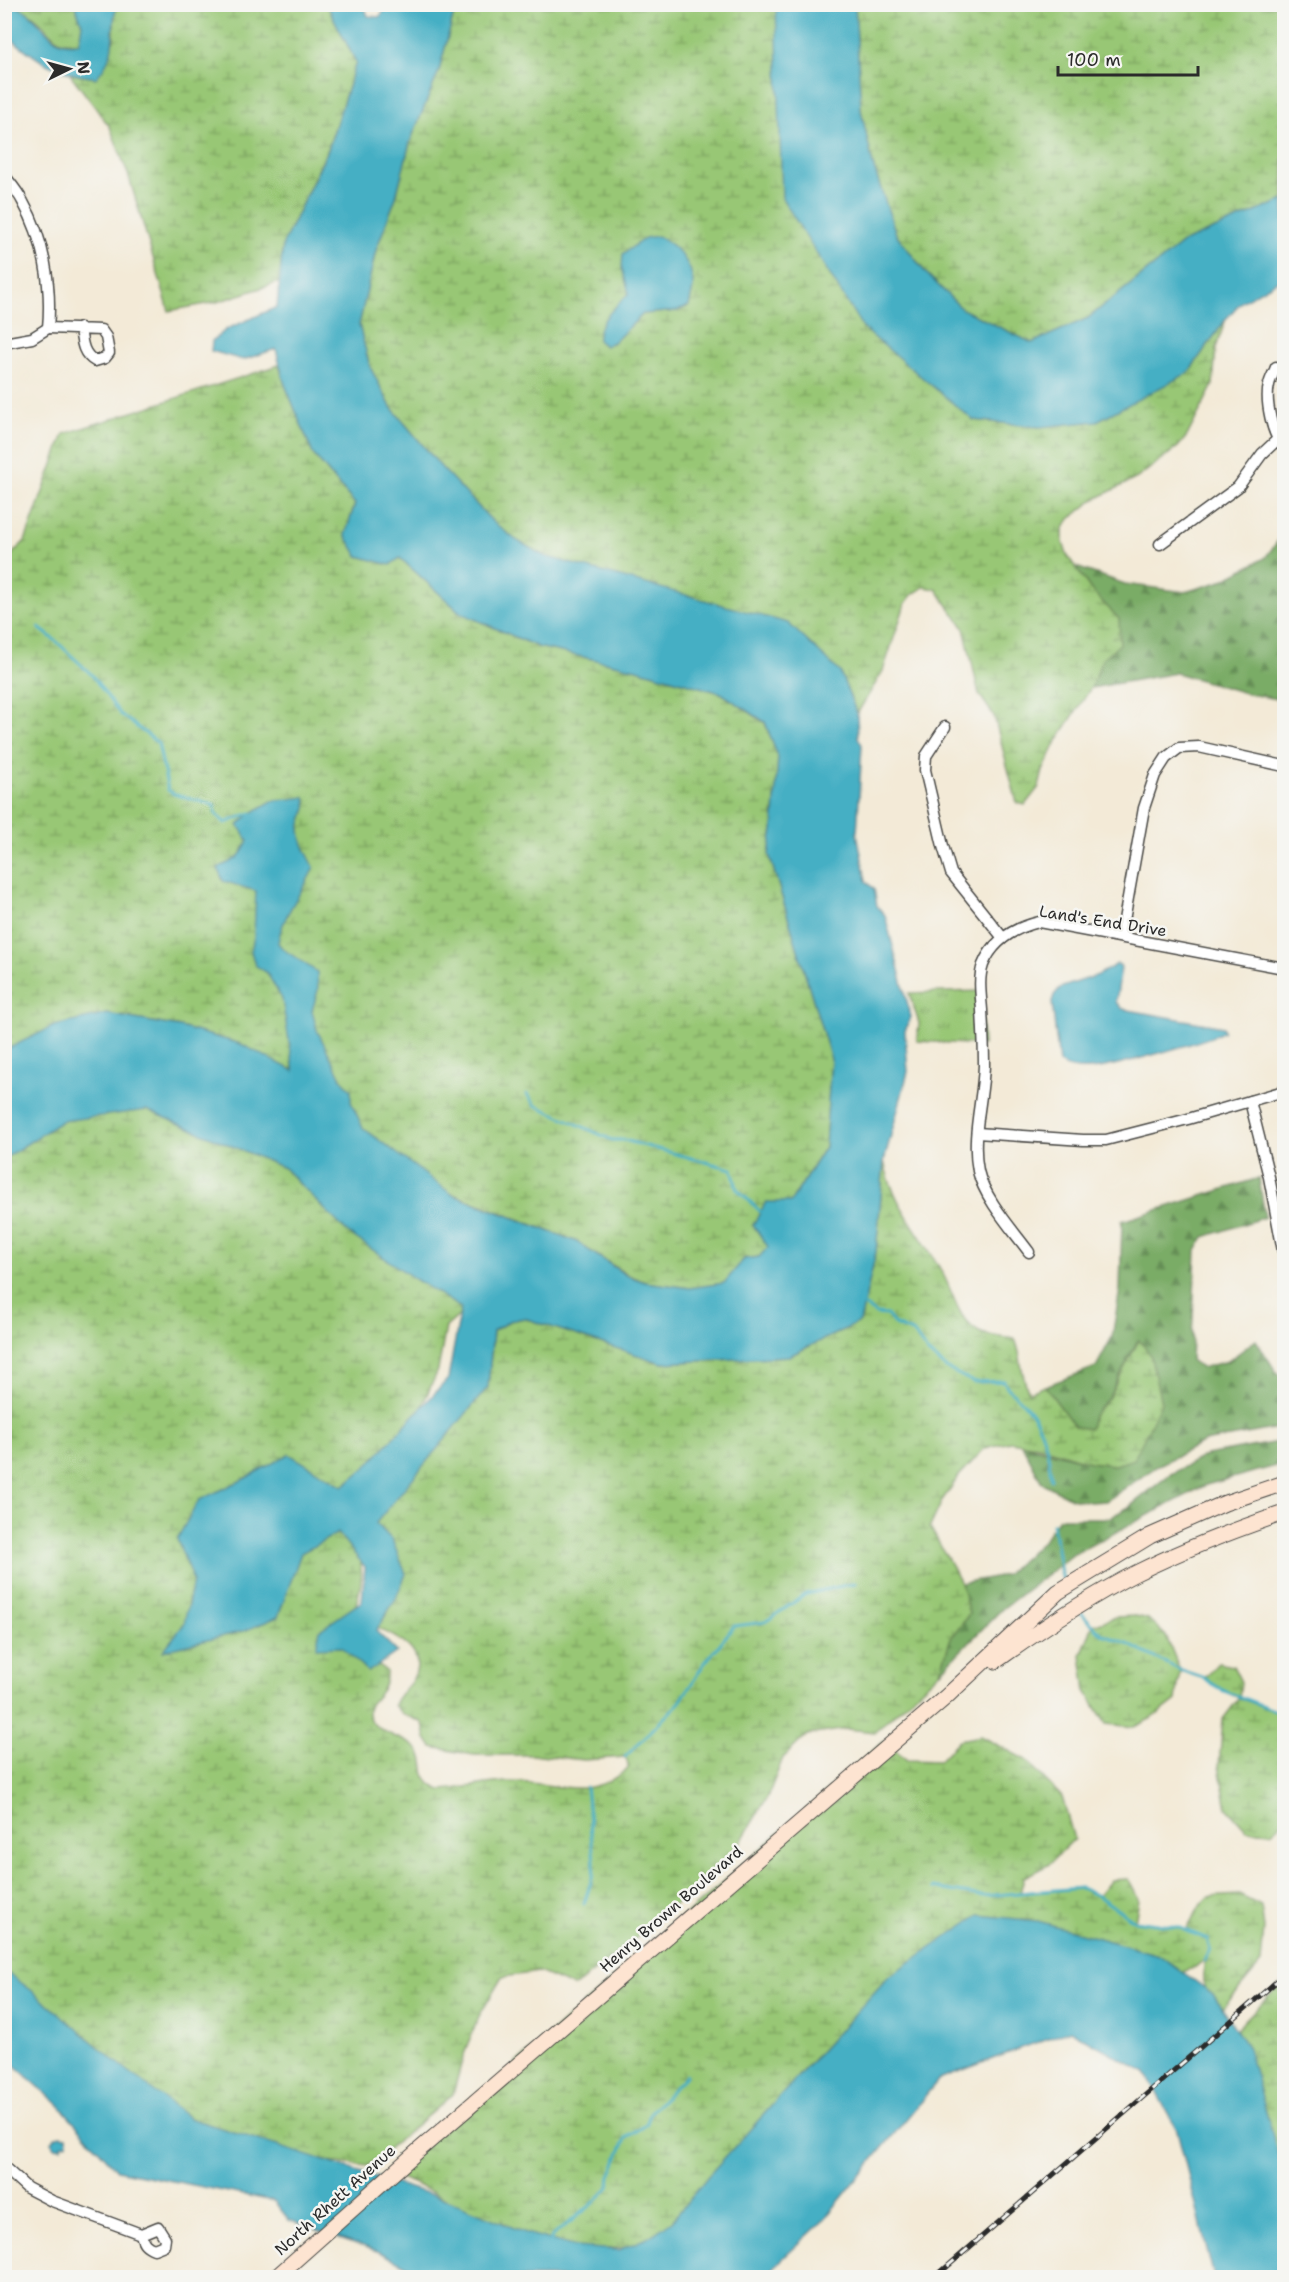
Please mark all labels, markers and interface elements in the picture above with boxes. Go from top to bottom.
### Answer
north arrow [39,39,99,99]
scale bar [1058,39,1198,77]
text: 100 m [1067,48,1121,72]
text: N [72,61,94,75]
street label: Land's End Drive [1038,901,1168,941]
street label: Henry Brown Boulevard [595,1841,747,1977]
street label: North Rhett Avenue [270,2140,400,2260]

